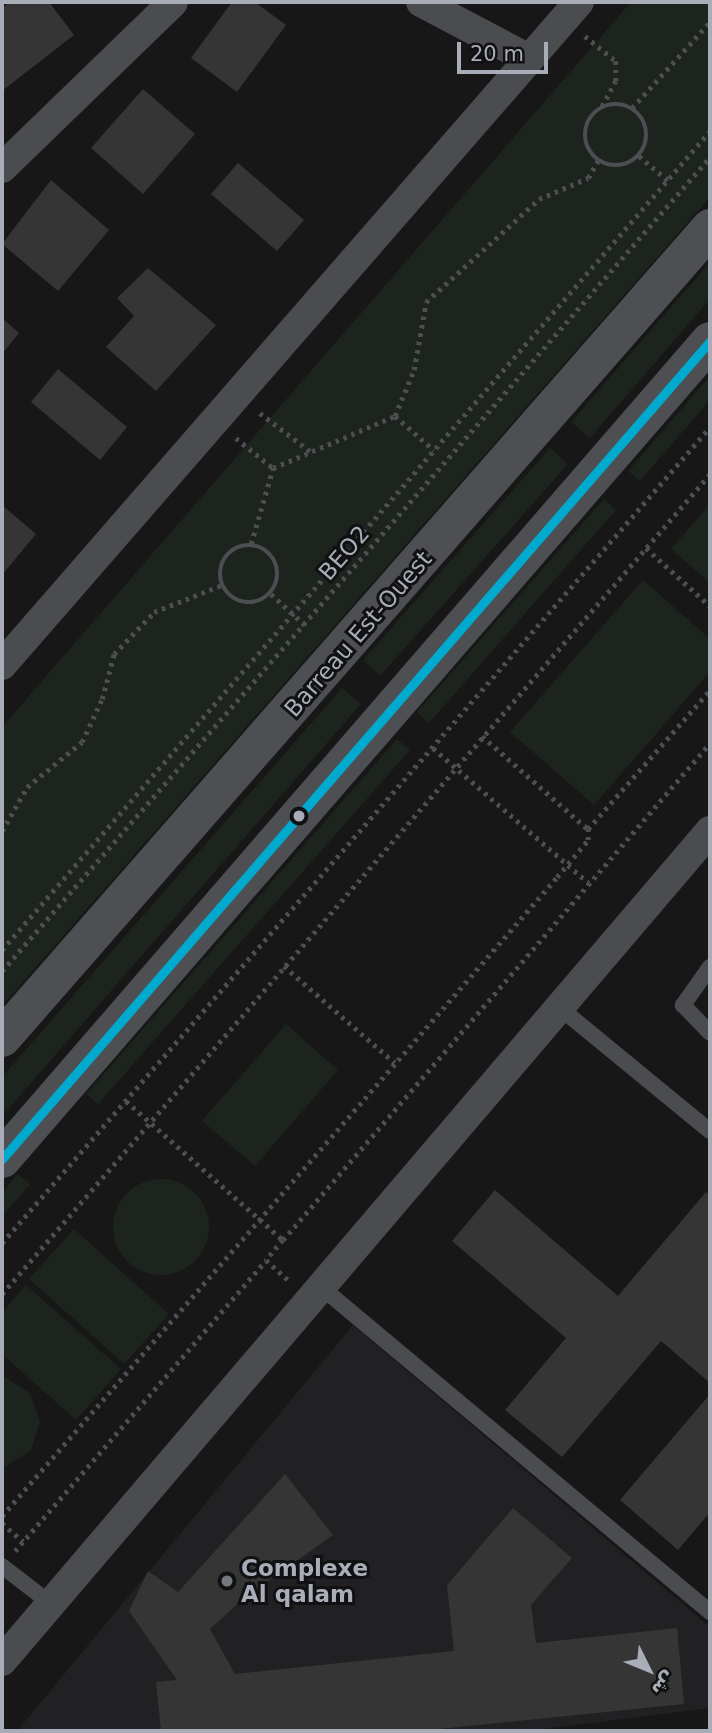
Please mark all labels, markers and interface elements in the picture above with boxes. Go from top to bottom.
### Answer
scale bar [460,28,551,72]
text: 20 m [470,42,524,66]
street label: BEO2 [313,520,375,586]
street label: Barreau Est-Ouest [279,546,437,722]
unlabelled marker [292,809,306,823]
place label: Complexe Al qalam [241,1554,368,1608]
marker: Complexe Al qalam [219,1573,235,1589]
north arrow [614,1635,684,1705]
text: ش [647,1667,681,1701]

